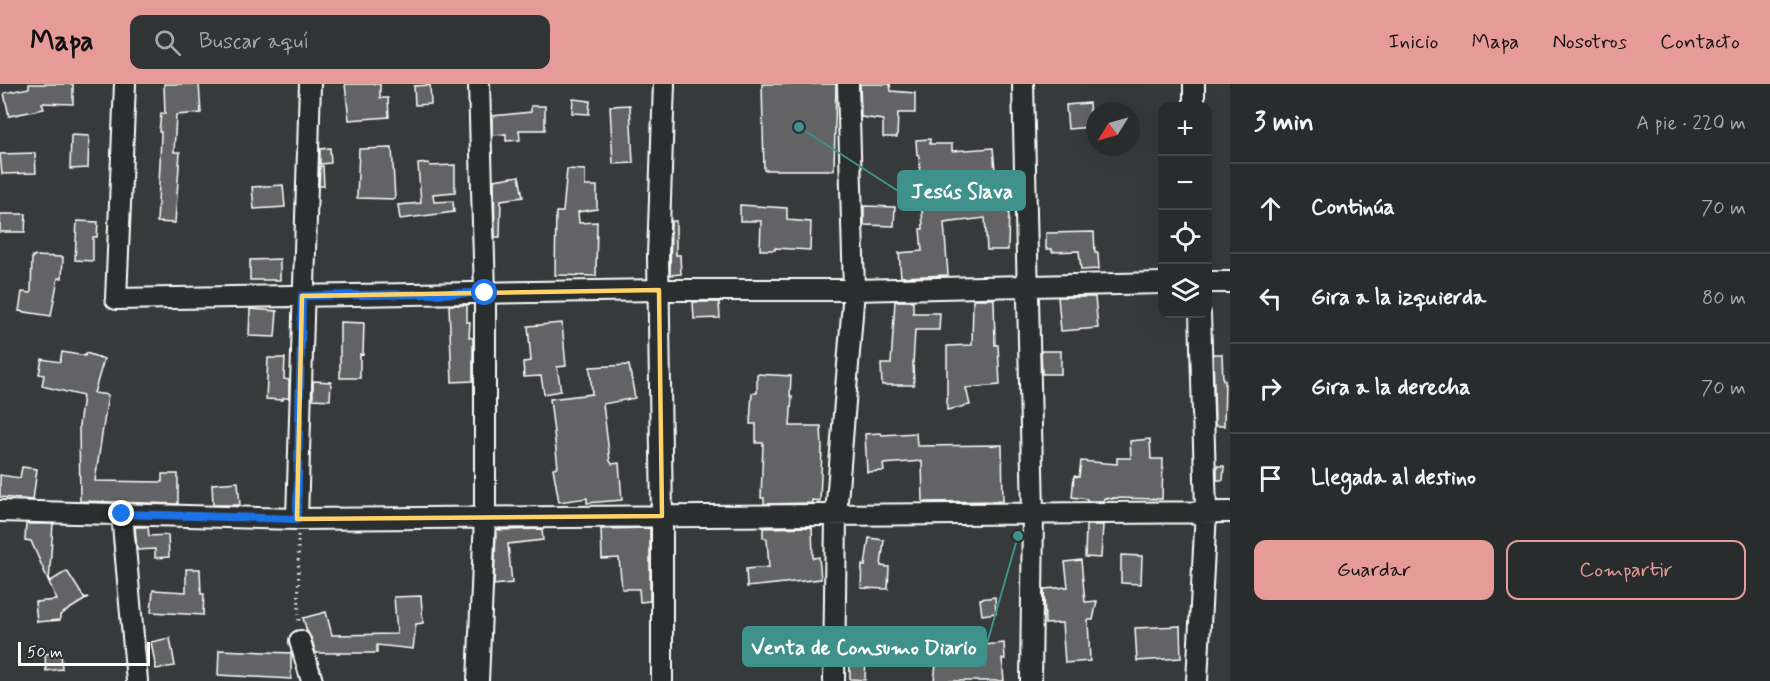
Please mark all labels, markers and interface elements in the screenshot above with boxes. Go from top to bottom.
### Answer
search box [130,15,550,69]
text: Mapa [30,24,94,61]
icon: search [151,26,184,59]
text: Buscar aquí [199,28,309,56]
text: Inicio [1389,28,1439,56]
text: Mapa [1472,28,1519,56]
text: Nosotros [1552,28,1627,56]
text: Contacto [1660,28,1740,56]
north arrow [1086,102,1140,156]
map controls [1158,102,1212,318]
button: + [1158,102,1212,156]
text: 3 min [1254,106,1314,140]
text: A pie · 220 m [1636,110,1746,137]
button: − [1158,156,1212,210]
callout: Jesús Slava [898,171,1025,210]
text: Jesús Slava [911,178,1013,206]
icon: ahead [1254,192,1287,225]
text: Continúa [1311,194,1395,222]
text: 70 m [1701,195,1746,222]
button: locate [1158,210,1212,264]
button: layers [1158,264,1212,318]
route start [471,279,497,305]
icon: left [1254,282,1287,315]
text: Gira a la izquierda [1311,284,1486,312]
text: 80 m [1702,285,1746,312]
icon: right [1254,372,1287,405]
text: Gira a la derecha [1311,374,1471,402]
text: 70 m [1701,375,1746,402]
icon: arrive [1254,462,1287,495]
text: Llegada al destino [1311,464,1476,492]
route end [108,500,134,526]
button: Guardar [1254,540,1494,600]
button: Compartir [1506,540,1746,600]
callout: Venta de Consumo Diario [743,627,986,666]
text: Venta de Consumo Diario [751,634,977,662]
scale bar [18,639,150,666]
text: 50 m [27,642,63,663]

